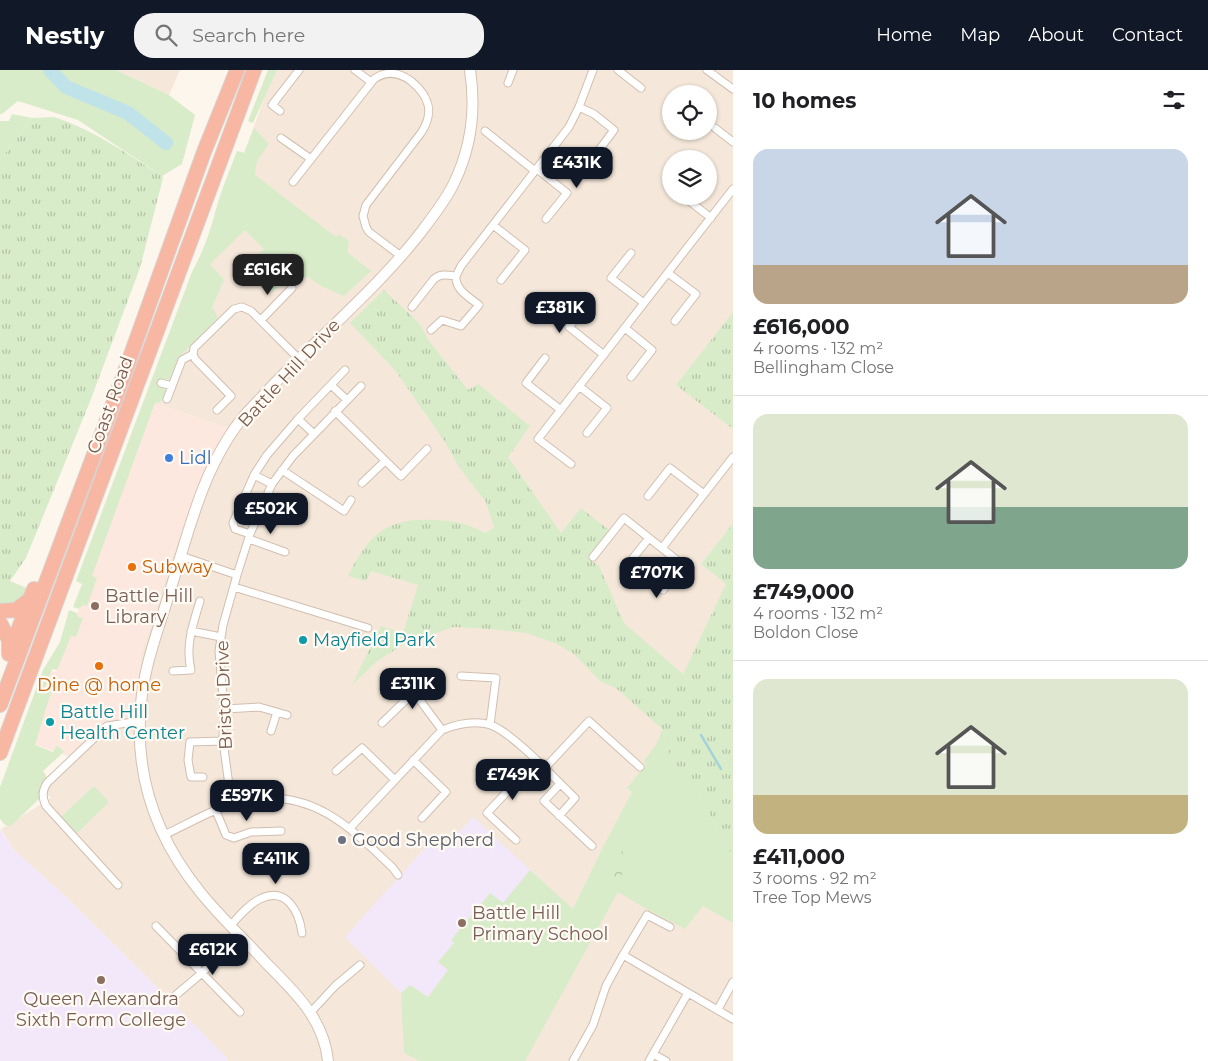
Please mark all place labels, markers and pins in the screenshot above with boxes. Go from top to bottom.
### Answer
pin: £431K [542,146,612,189]
pin: £616K [233,254,303,296]
pin: £381K [525,292,595,334]
place label: Lidl [179,447,212,469]
marker: Lidl [163,452,175,464]
pin: £502K [236,492,306,535]
place label: Subway [142,556,213,578]
pin: £707K [622,556,692,599]
marker: Subway [126,561,138,573]
place label: Battle Hill Library [105,585,193,628]
marker: Battle Hill Library [89,600,101,612]
place label: Mayfield Park [313,629,435,651]
marker: Mayfield Park [297,634,309,646]
marker: Dine @ home [93,660,105,672]
pin: £311K [378,668,448,710]
place label: Dine @ home [37,674,161,696]
place label: Battle Hill Health Center [60,701,185,744]
marker: Battle Hill Health Center [44,716,56,728]
pin: £749K [478,758,548,801]
pin: £597K [212,780,282,822]
place label: Good Shepherd [352,829,494,851]
marker: Good Shepherd [336,834,348,846]
pin: £411K [241,842,311,885]
place label: Battle Hill Primary School [472,902,608,945]
marker: Battle Hill Primary School [456,917,468,929]
pin: £612K [178,934,248,976]
marker: Queen Alexandra Sixth Form College [95,974,107,986]
place label: Queen Alexandra Sixth Form College [16,988,186,1031]

